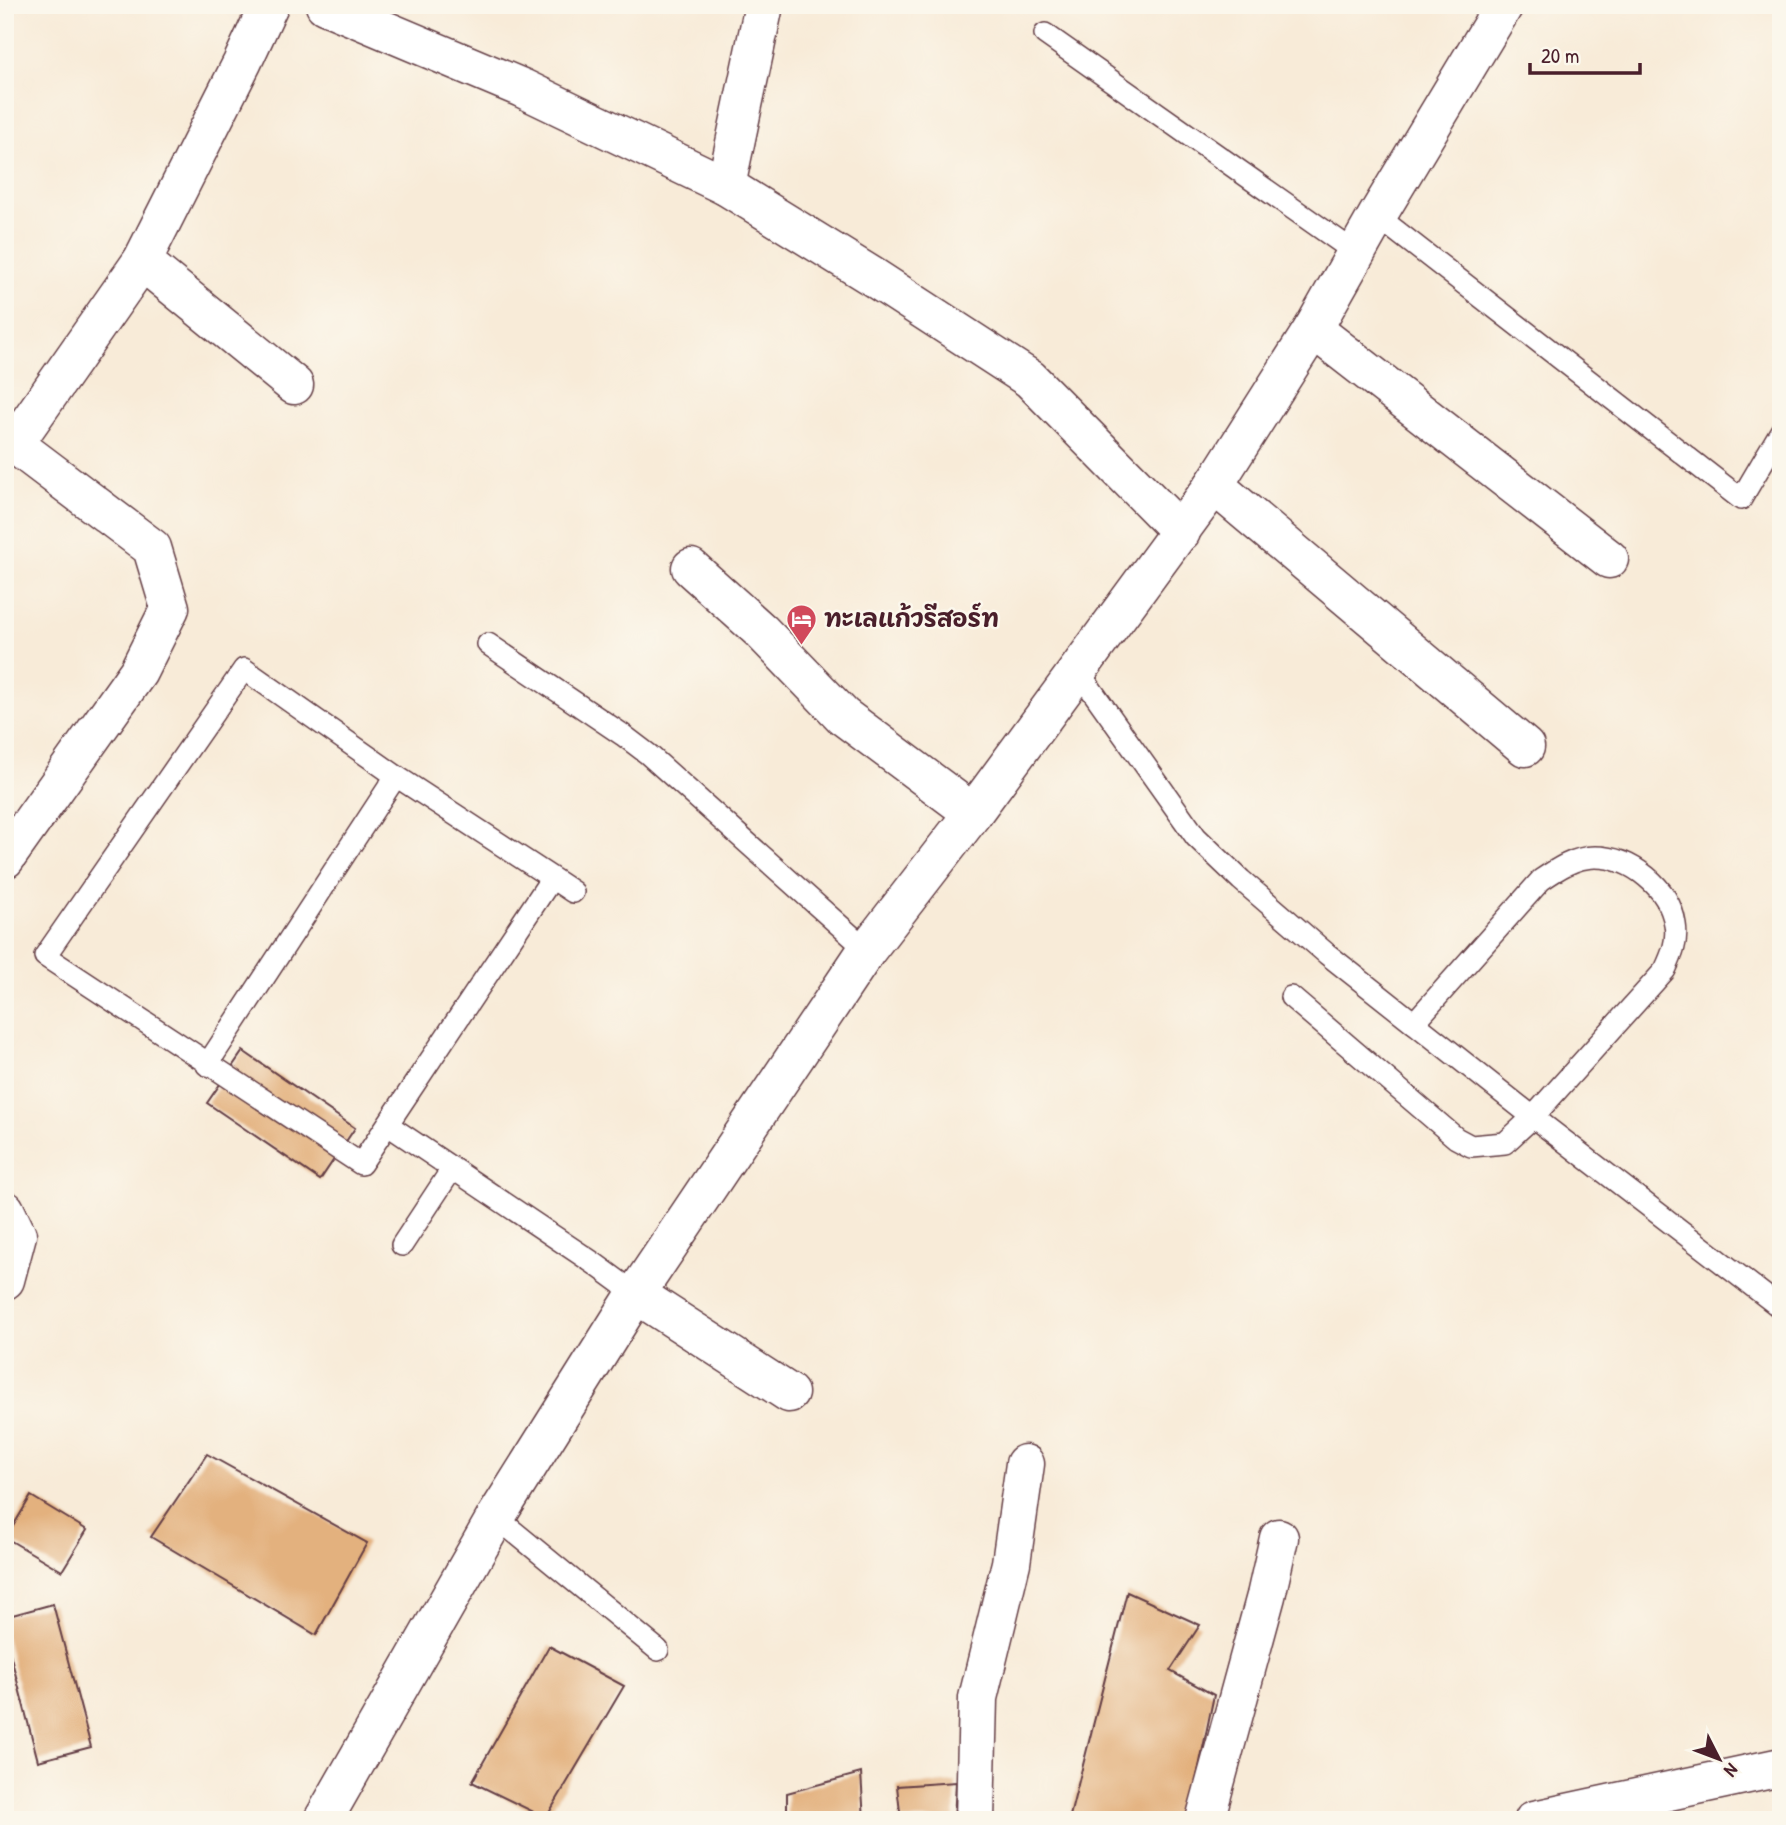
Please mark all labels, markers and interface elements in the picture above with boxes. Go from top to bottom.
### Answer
scale bar [1530,32,1641,76]
text: 20 m [1541,41,1579,70]
hotel icon: ทะเลแก้วรีสอร์ท [784,602,818,646]
place label: ทะเลแก้วรีสอร์ท [824,602,999,634]
north arrow [1684,1724,1754,1794]
text: N [1719,1758,1745,1783]

